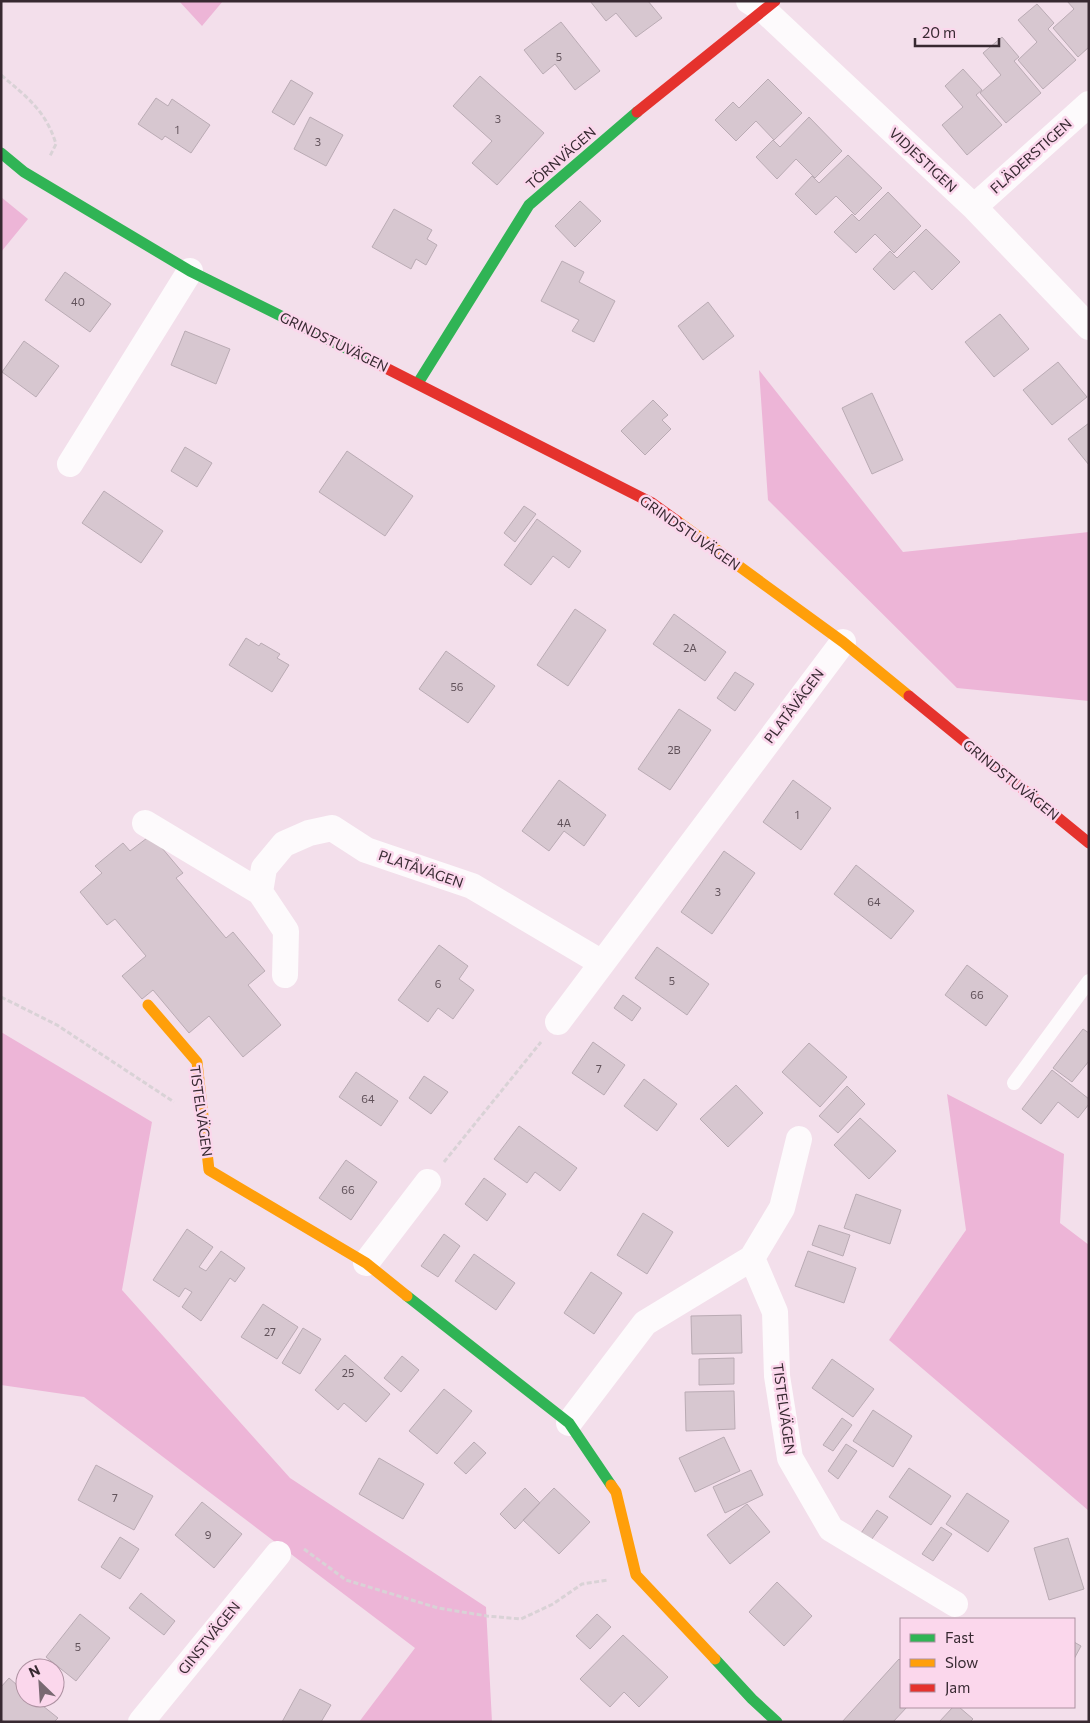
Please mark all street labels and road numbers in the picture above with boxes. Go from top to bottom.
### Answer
street label: FLÄDERSTIGEN [986,115,1075,197]
street label: TÖRNVÄGEN [522,123,599,193]
street label: VIDJESTIGEN [886,124,961,195]
street label: GRINDSTUVÄGEN [277,308,391,375]
street label: GRINDSTUVÄGEN [637,492,744,574]
street label: PLATÅVÄGEN [760,665,827,746]
street label: GRINDSTUVÄGEN [960,736,1063,824]
street label: PLATÅVÄGEN [377,846,466,891]
street label: TISTELVÄGEN [187,1064,216,1158]
street label: TISTELVÄGEN [770,1362,799,1456]
street label: GINSTVÄGEN [174,1598,243,1678]

